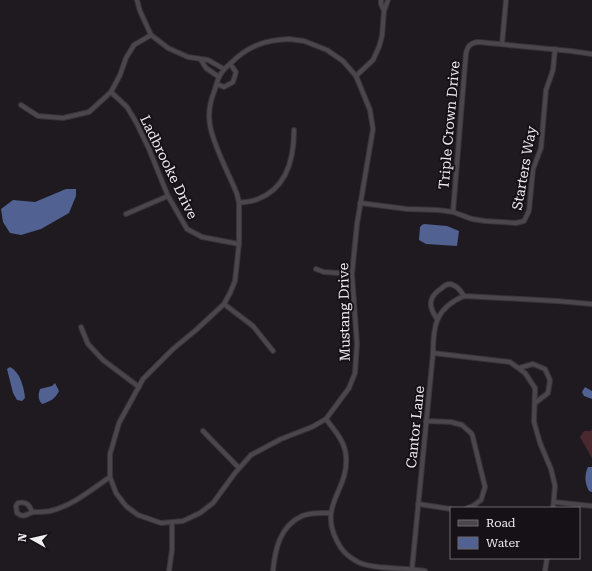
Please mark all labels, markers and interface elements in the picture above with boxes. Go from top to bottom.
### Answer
street label: Triple Crown Drive [435,60,463,190]
street label: Ladbrooke Drive [137,113,201,222]
street label: Starters Way [509,124,539,211]
street label: Mustang Drive [335,262,353,361]
street label: Cantor Lane [403,385,427,469]
legend [450,507,580,559]
text: Road [486,516,516,530]
north arrow [12,519,52,559]
text: N [16,532,30,543]
text: Water [486,536,520,550]

